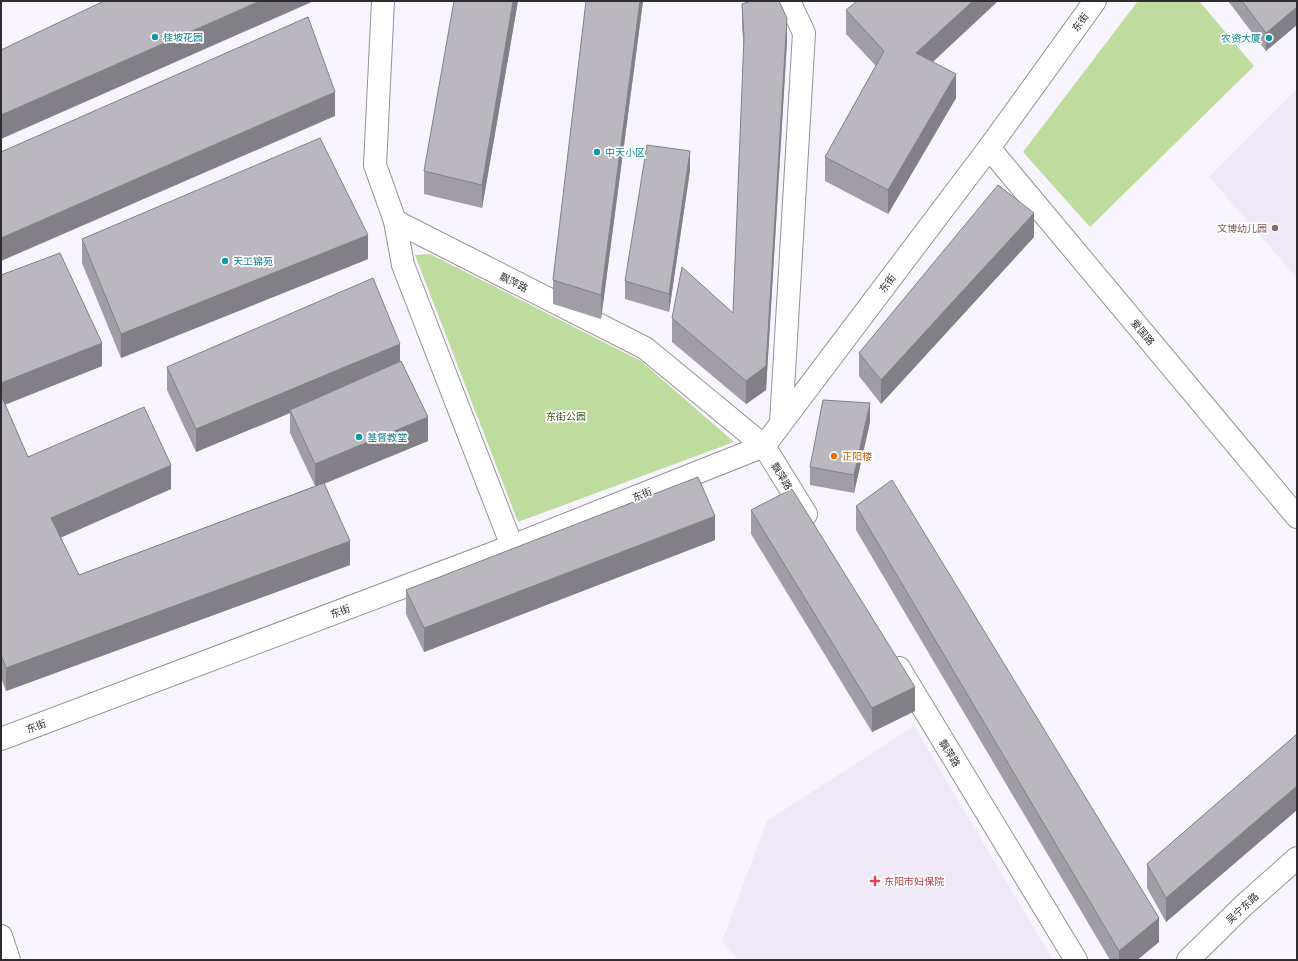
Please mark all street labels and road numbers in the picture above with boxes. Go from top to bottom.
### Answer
street label: 东街 [1069,10,1091,34]
street label: 飘萍路 [498,270,530,294]
street label: 东街 [876,271,898,295]
street label: 爱国路 [1129,317,1157,347]
street label: 飘萍路 [769,460,795,492]
street label: 东街 [630,485,654,503]
street label: 东街 [329,602,351,620]
street label: 东街 [25,717,47,735]
street label: 飘萍路 [937,737,963,769]
street label: 吴宁东路 [1223,890,1261,926]

